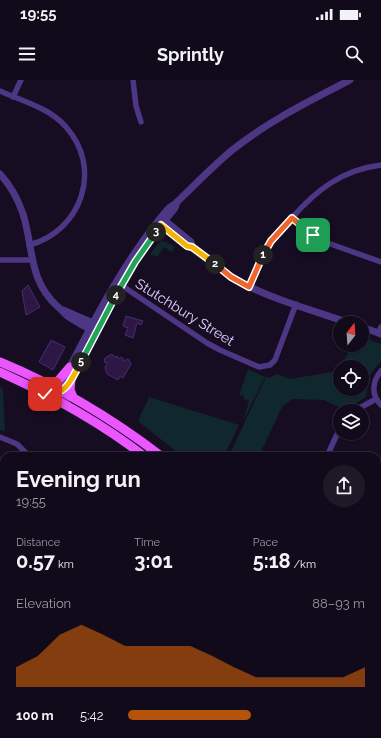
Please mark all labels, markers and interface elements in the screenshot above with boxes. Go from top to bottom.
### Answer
text: 19:55 [20,5,57,23]
icon: menu [16,43,38,65]
icon: search [343,43,365,65]
text: Sprintly [157,44,224,65]
pin [296,218,330,252]
pin: 3 [146,222,166,242]
icon: arrive [302,224,324,246]
text: 3 [153,225,159,238]
pin: 1 [253,245,273,265]
text: 1 [260,248,266,261]
pin: 2 [205,254,225,274]
text: 2 [212,257,218,270]
street label: Stutchbury Street [133,275,238,349]
pin: 4 [106,285,126,305]
text: 4 [113,288,119,301]
north arrow [333,316,369,352]
map controls [333,316,369,440]
pin: 5 [71,352,91,372]
text: 5 [78,355,84,368]
button: locate [333,360,369,396]
pin [28,377,62,411]
icon: check [34,383,56,405]
button: layers [333,404,369,440]
button: share [323,465,365,507]
text: Evening run [16,466,141,492]
text: 19:55 [16,494,46,509]
text: Distance [16,536,60,549]
text: Time [134,536,160,549]
text: Pace [253,536,278,549]
text: 0.57 [16,549,55,573]
text: 3:01 [134,549,173,573]
text: 5:18 [253,549,291,573]
text: km [55,558,74,571]
text: /km [291,558,316,571]
text: Elevation [16,596,71,611]
text: 88–93 m [312,596,365,611]
text: 100 m [16,708,54,723]
text: 5:42 [80,708,103,723]

